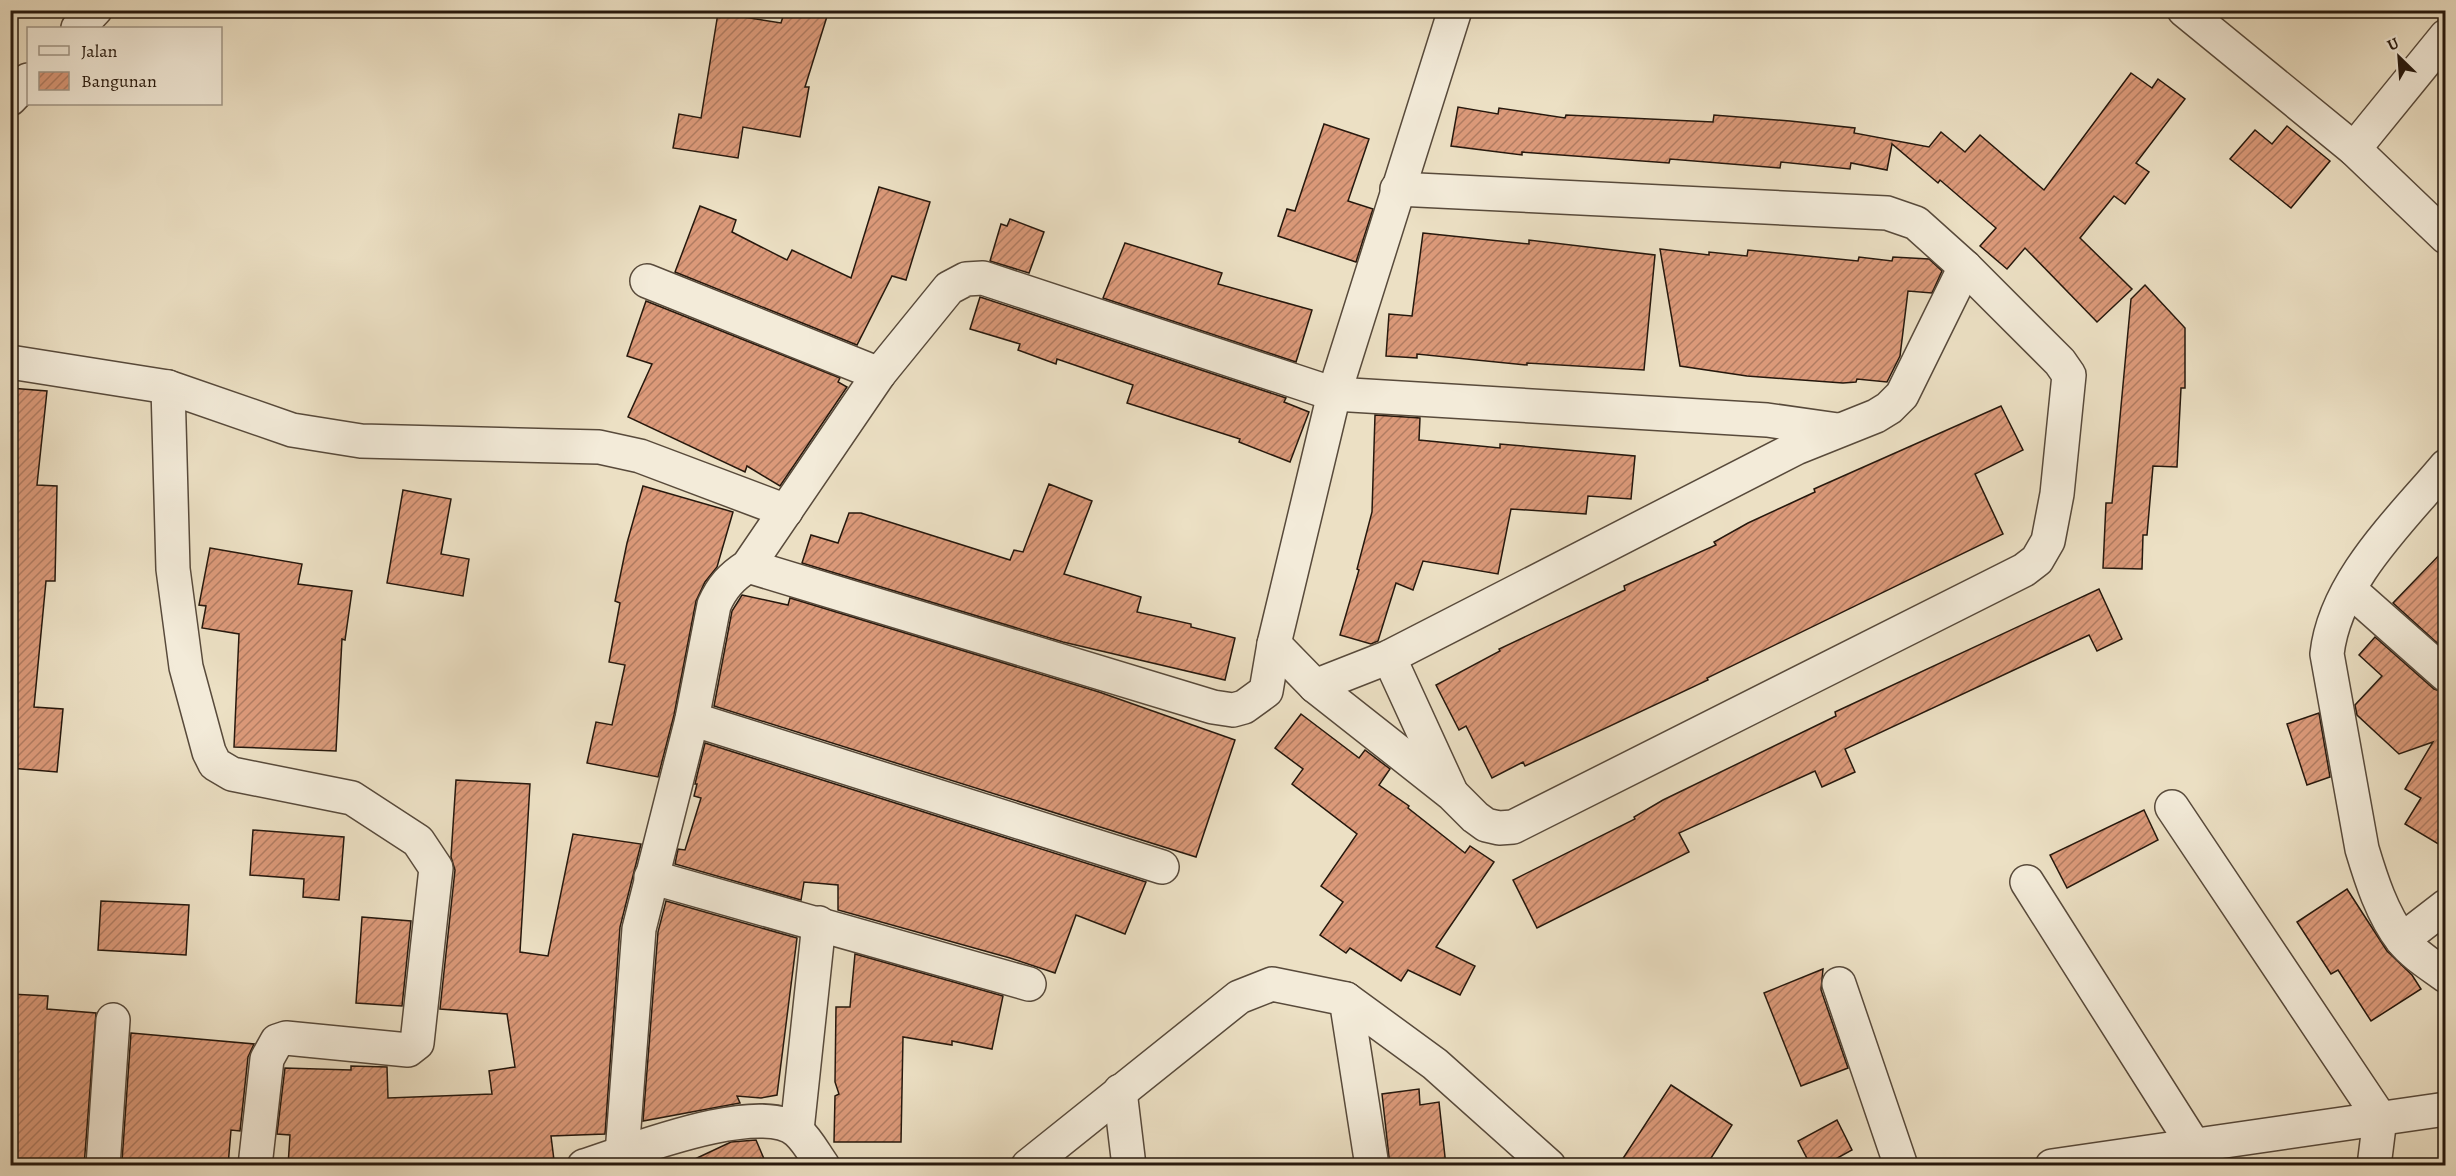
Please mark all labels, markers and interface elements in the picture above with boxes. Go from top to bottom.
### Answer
legend [27,27,222,105]
north arrow [2369,27,2429,87]
text: U [2384,32,2403,57]
text: Jalan [81,39,118,63]
text: Bangunan [81,69,157,93]

